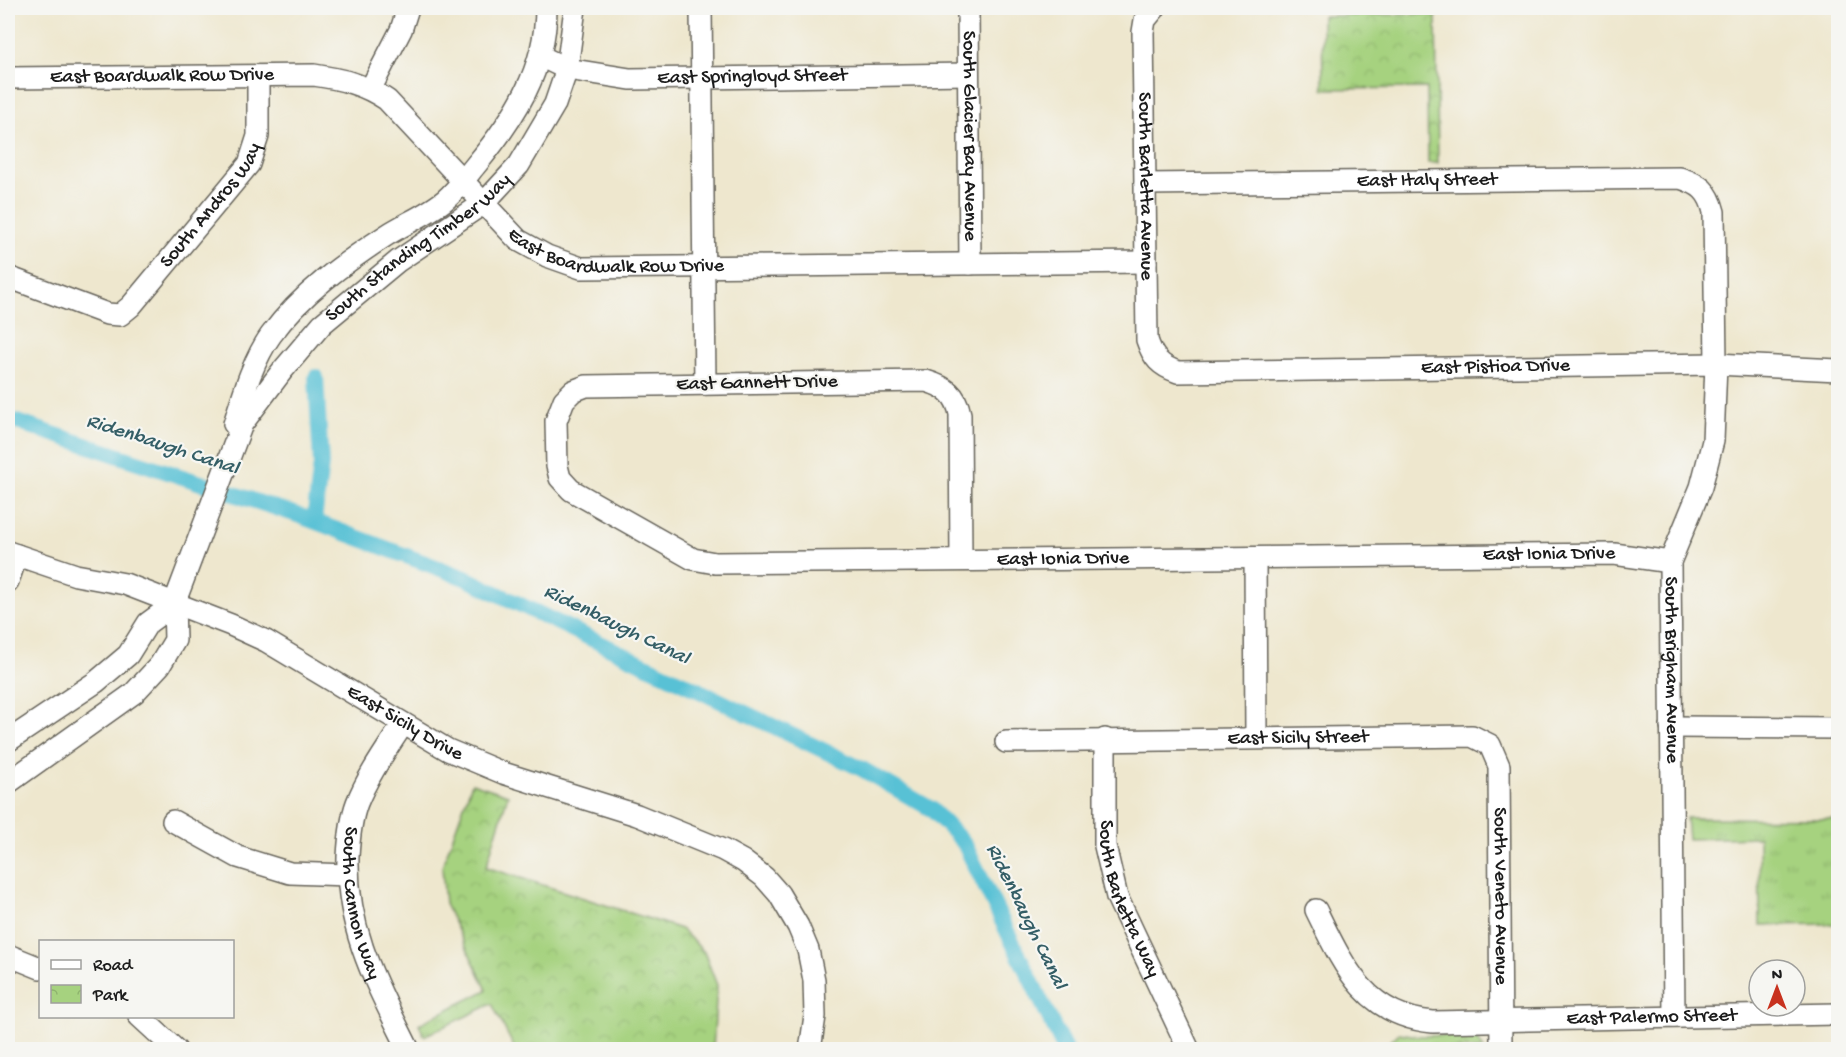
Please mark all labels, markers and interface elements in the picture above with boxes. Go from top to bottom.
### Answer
street label: South Glacier Bay Avenue [957,31,981,242]
street label: East Boardwalk Row Drive [50,64,275,89]
street label: East Springloyd Street [657,64,849,90]
street label: South Barletta Avenue [1132,92,1158,281]
street label: South Andros Way [156,140,266,273]
street label: South Standing Timber Way [321,169,517,327]
street label: East Italy Street [1357,169,1499,193]
street label: East Boardwalk Row Drive [502,224,725,280]
street label: East Pistioa Drive [1421,355,1571,380]
street label: East Gannett Drive [676,371,839,397]
water label: Ridenbaugh Canal [83,410,243,483]
street label: East Ionia Drive [1483,542,1616,567]
street label: East Ionia Drive [997,547,1130,572]
street label: South Brigham Avenue [1659,576,1683,764]
water label: Ridenbaugh Canal [539,580,694,673]
street label: East Sicily Drive [342,680,467,767]
street label: East Sicily Street [1227,726,1370,751]
street label: South Veneto Avenue [1488,807,1512,986]
street label: South Barletta Way [1094,820,1165,981]
street label: South Cannon Way [336,825,385,983]
water label: Ridenbaugh Canal [979,840,1072,995]
legend [39,940,234,1018]
text: Road [93,956,134,977]
north arrow [1747,958,1807,1018]
text: N [1772,967,1783,986]
text: Park [92,986,129,1007]
street label: East Palermo Street [1566,1004,1739,1031]

